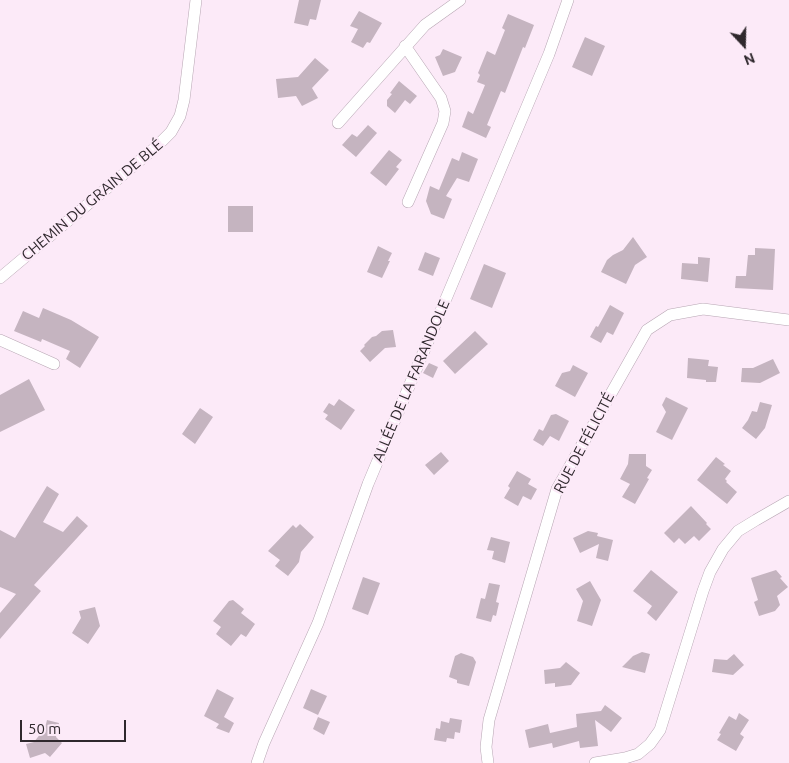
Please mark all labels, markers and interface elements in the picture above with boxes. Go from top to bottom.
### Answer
north arrow [719,20,769,70]
text: N [742,50,757,68]
street label: CHEMIN DU GRAIN DE BLÉ [18,136,166,264]
street label: ALLÉE DE LA FARANDOLE [369,297,453,465]
street label: RUE DE FÉLICITÉ [550,390,618,496]
scale bar [22,710,129,742]
text: 50 m [28,720,61,737]

